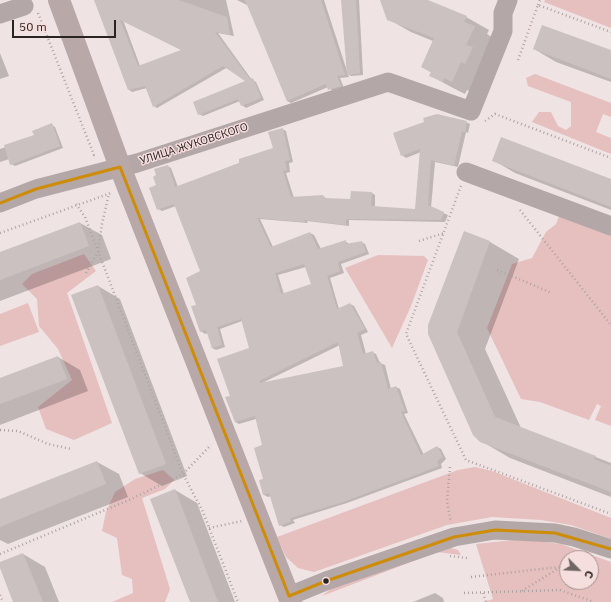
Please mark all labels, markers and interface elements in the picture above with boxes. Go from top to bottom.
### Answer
scale bar [14,12,118,38]
text: 50 m [19,19,47,34]
street label: УЛИЦА ЖУКОВСКОГО [138,120,250,168]
north arrow [559,550,599,590]
text: С [581,568,597,581]
unlabelled marker [321,576,331,586]

